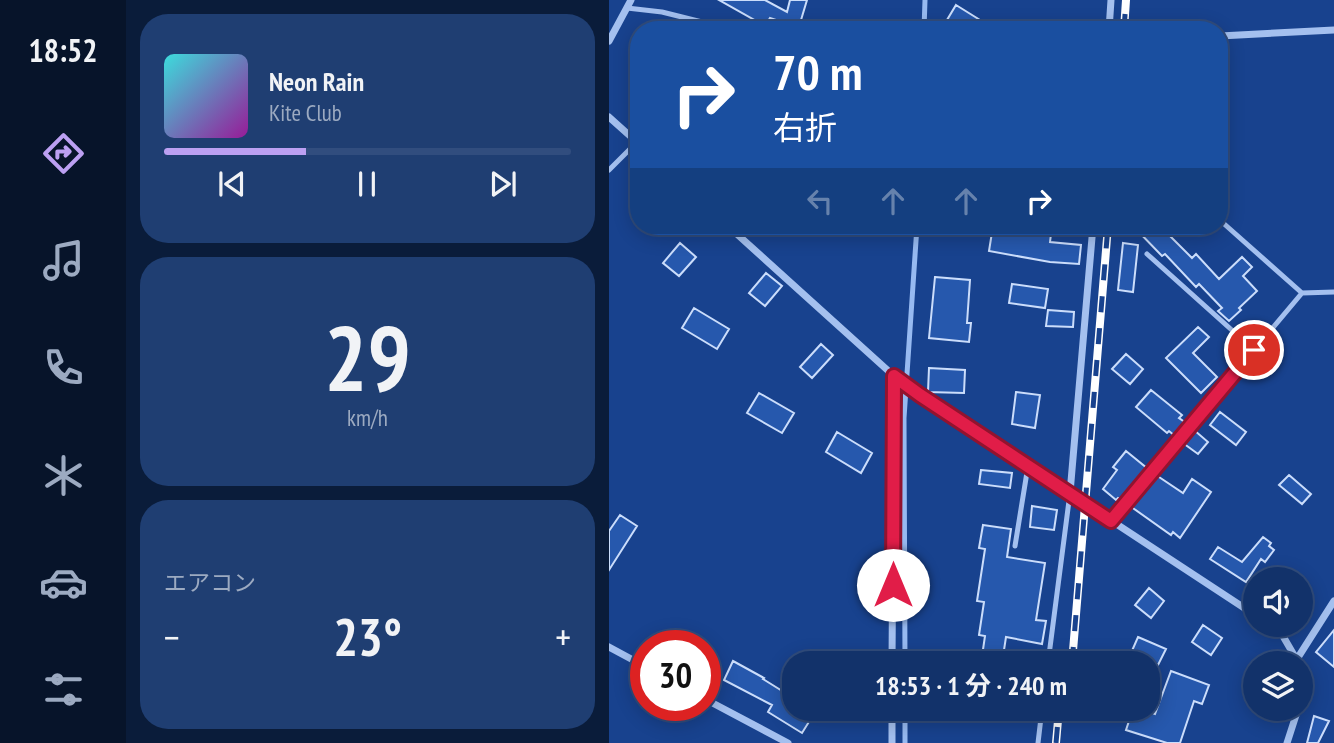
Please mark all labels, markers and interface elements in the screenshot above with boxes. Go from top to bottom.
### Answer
text: 18:52 [28,29,98,71]
text: 70 m [773,40,862,104]
icon: right [658,49,749,140]
text: Neon Rain [269,65,364,98]
text: Kite Club [269,98,342,127]
text: 右折 [773,106,837,148]
icon: directions [39,129,88,178]
icon: previous [213,165,251,203]
icon: pause [348,165,386,203]
icon: next [484,165,522,203]
icon: left [801,182,839,220]
icon: ahead [874,182,912,220]
icon: ahead [947,182,985,220]
icon: right [1020,182,1058,220]
icon: music [39,236,88,285]
text: 29 [324,298,411,416]
pin [1224,320,1284,380]
icon: arrive [1235,331,1273,369]
icon: phone [39,343,88,392]
text: km/h [347,403,388,432]
icon: climate [39,451,88,500]
position arrow [856,548,930,622]
icon: car [39,558,88,607]
map controls [1243,567,1313,721]
button: sound [1243,567,1313,637]
text: エアコン [164,568,256,597]
text: 23° [333,603,402,670]
text: − [164,612,180,661]
text: + [555,612,571,661]
speed limit sign: 30 [630,630,721,721]
button: layers [1243,651,1313,721]
icon: filters [39,665,88,714]
text: 18:53 · 1 分 · 240 m [875,669,1067,702]

